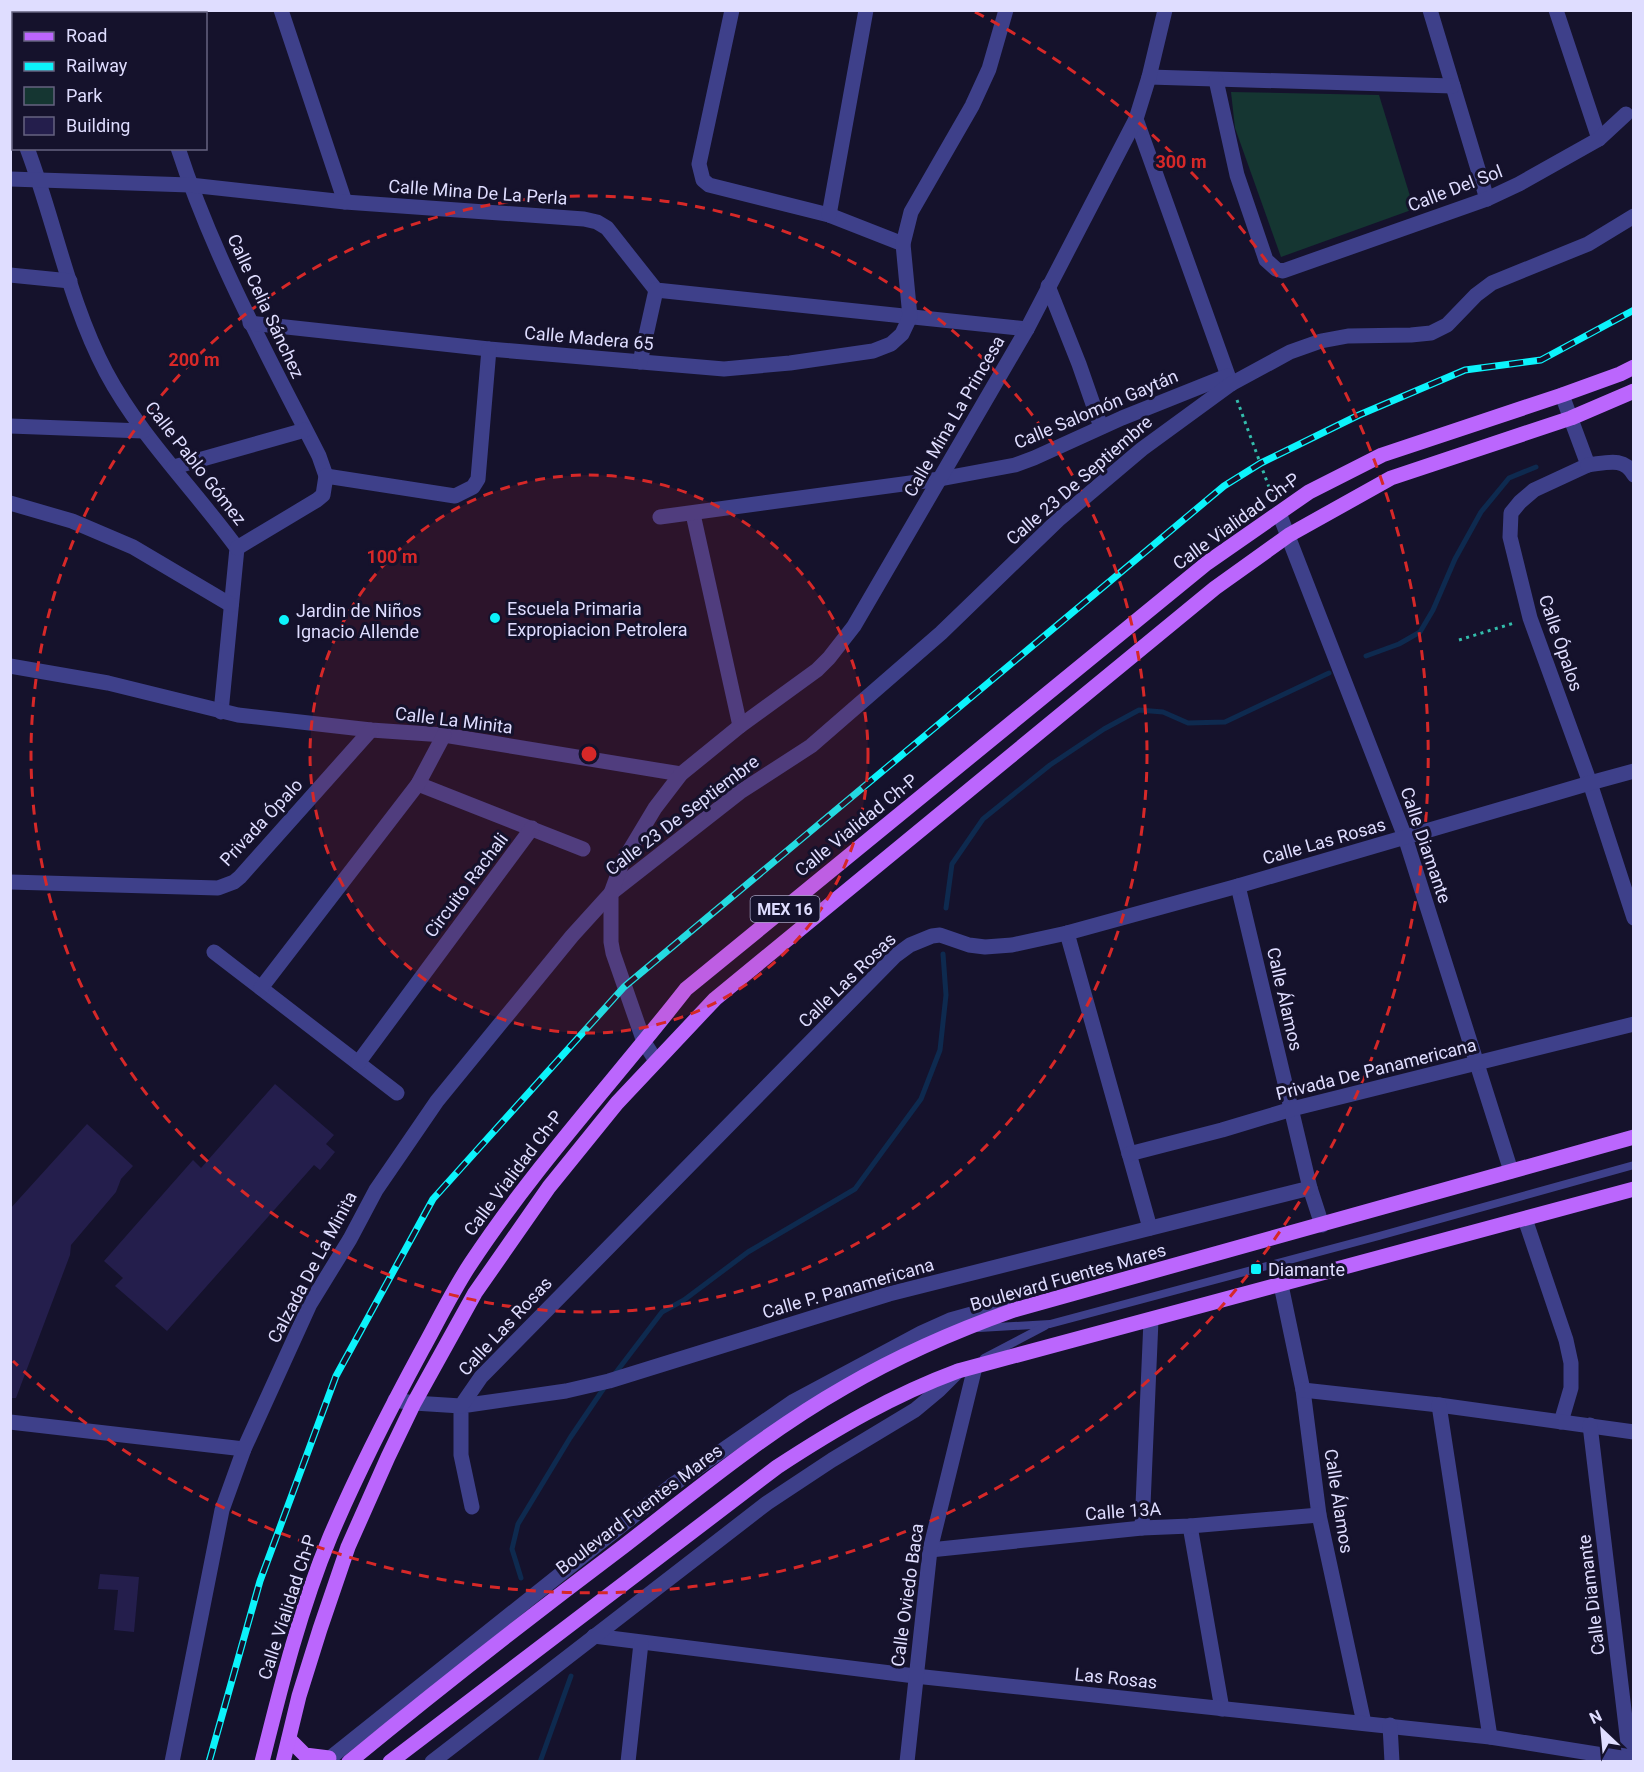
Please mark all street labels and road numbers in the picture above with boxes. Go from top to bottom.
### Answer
street label: Calle Del Sol [1405,160,1505,216]
street label: Calle Mina De La Perla [388,175,568,209]
street label: Calle Celia Sánchez [223,231,309,382]
street label: Calle Madera 65 [523,322,655,354]
street label: Calle Mina La Princesa [899,332,1009,500]
street label: Calle Salomón Gaytán [1011,365,1181,453]
street label: Calle Pablo Gómez [141,397,251,529]
street label: Calle 23 De Septiembre [1002,411,1156,549]
street label: Calle Vialidad Ch-P [1169,468,1303,574]
street label: Calle Ópalos [1535,592,1587,694]
street label: Calle La Minita [394,702,514,738]
street label: Calle 23 De Septiembre [601,751,763,879]
street label: Calle Vialidad Ch-P [791,769,921,881]
street label: Privada Ópalo [215,774,307,870]
street label: Calle Diamante [1396,784,1456,906]
street label: Calle Las Rosas [1260,813,1388,869]
street label: Circuito Rachali [420,829,512,941]
road number: MEX 16 [750,896,820,922]
street label: Calle Las Rosas [794,928,900,1032]
street label: Calle Álamos [1263,945,1307,1053]
street label: Privada De Panamericana [1274,1034,1478,1104]
street label: Calle Vialidad Ch-P [459,1106,567,1240]
street label: Calzada De La Minita [263,1188,361,1346]
street label: Boulevard Fuentes Mares [968,1239,1168,1315]
street label: Calle P. Panamericana [760,1253,936,1323]
street label: Calle Las Rosas [454,1272,556,1380]
street label: Boulevard Fuentes Mares [552,1440,726,1578]
street label: Calle Álamos [1320,1447,1358,1555]
street label: Calle 13A [1084,1498,1162,1524]
street label: Calle Oviedo Baca [887,1522,927,1668]
street label: Calle Vialidad Ch-P [254,1532,320,1682]
street label: Calle Diamante [1573,1534,1609,1656]
street label: Las Rosas [1074,1663,1158,1693]

